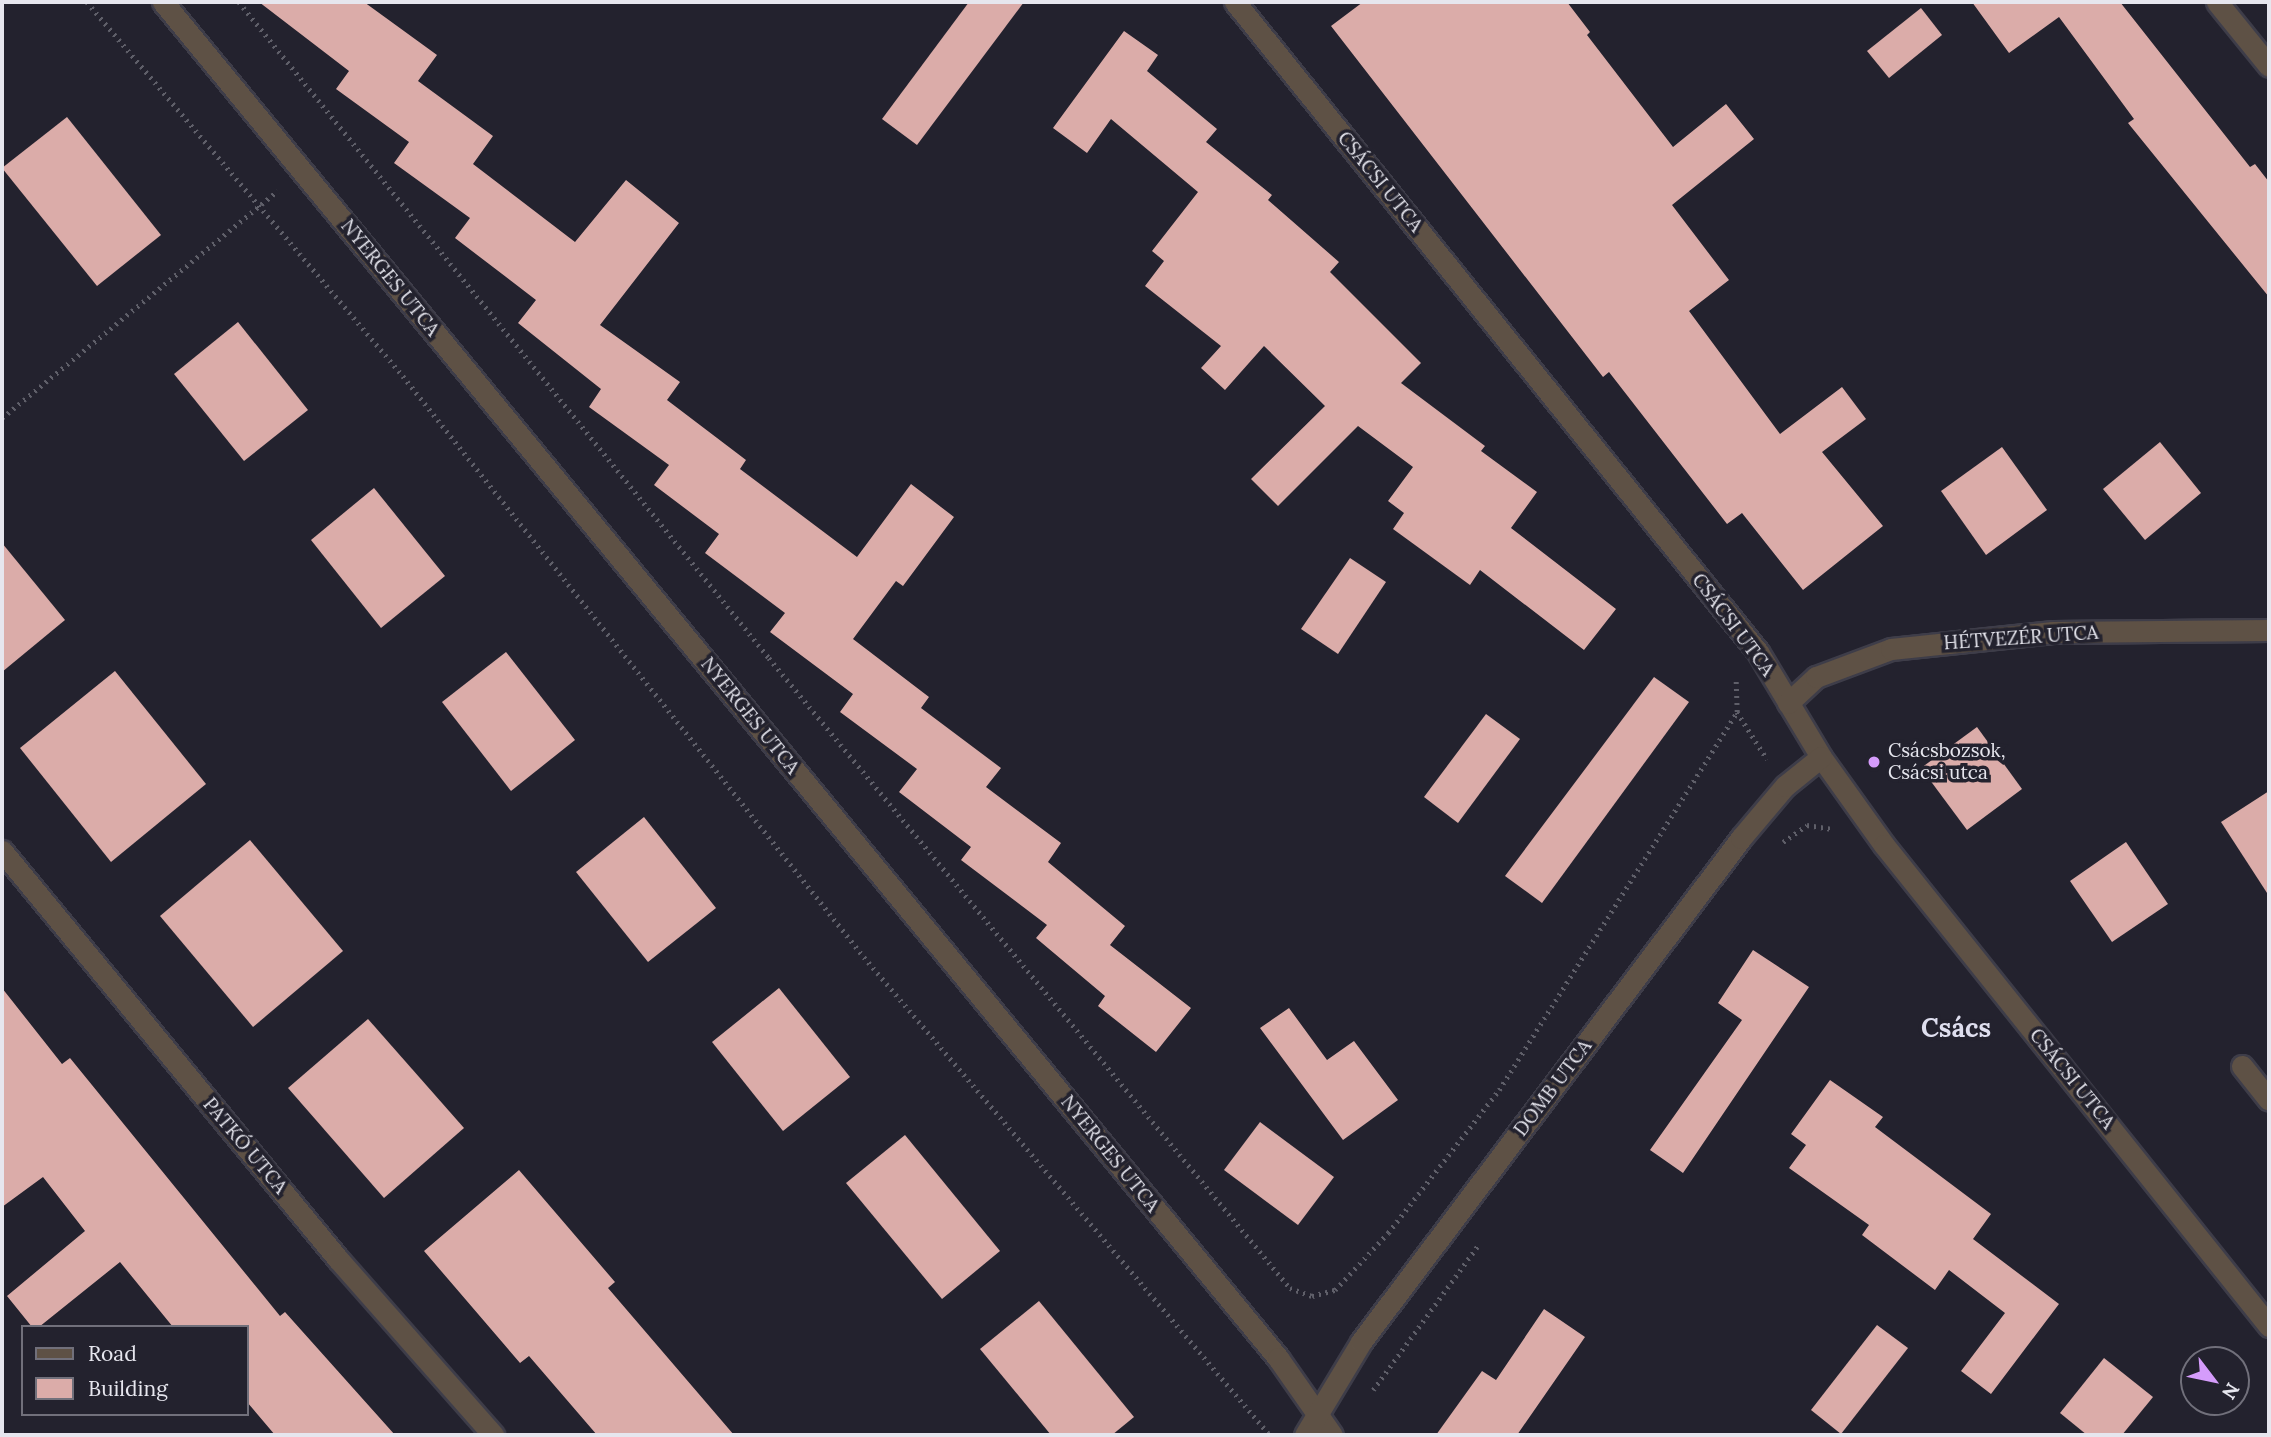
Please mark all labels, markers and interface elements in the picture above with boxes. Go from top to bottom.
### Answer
street label: CSÁCSI UTCA [1333,127,1427,237]
street label: NYERGES UTCA [336,215,444,341]
street label: CSÁCSI UTCA [1687,569,1779,681]
street label: HÉTVEZÉR UTCA [1943,621,2099,655]
street label: NYERGES UTCA [696,653,804,779]
place label: Csácsbozsok, Csácsi utca [1888,740,2006,784]
marker: Csácsbozsok, Csácsi utca [1866,754,1882,770]
district label: Csács [1921,1012,1991,1044]
street label: CSÁCSI UTCA [2025,1024,2119,1134]
street label: DOMB UTCA [1509,1035,1597,1141]
street label: NYERGES UTCA [1056,1091,1164,1217]
street label: PATKÓ UTCA [198,1093,292,1199]
legend [21,1325,248,1416]
text: Road [88,1340,137,1367]
north arrow [2180,1346,2250,1416]
text: Building [88,1375,168,1402]
text: N [2217,1378,2245,1404]

